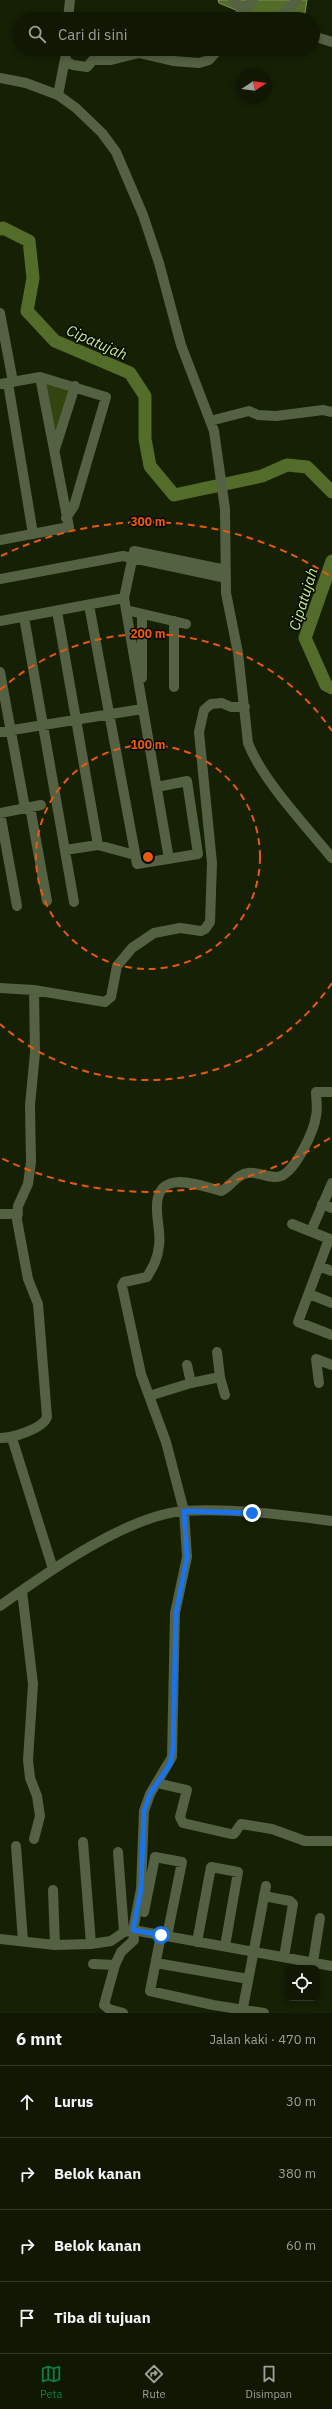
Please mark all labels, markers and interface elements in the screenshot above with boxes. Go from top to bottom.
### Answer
search box [12,12,320,56]
icon: search [26,23,48,45]
text: Cari di sini [58,25,127,44]
north arrow [236,68,272,104]
water label: Cipatujah [64,320,130,364]
text: 300 m [130,514,166,529]
water label: Cipatujah [284,565,322,633]
text: 200 m [130,626,166,641]
text: 100 m [130,737,166,752]
centre of rings [141,850,155,864]
route end [243,1504,261,1522]
route start [152,1926,170,1944]
map controls [284,1965,320,2001]
button: locate [284,1965,320,2001]
text: 6 mnt [16,2028,62,2050]
text: Jalan kaki · 470 m [209,2031,316,2048]
icon: ahead [16,2091,38,2113]
text: Lurus [54,2092,93,2111]
text: 30 m [286,2093,316,2110]
icon: right [16,2163,38,2185]
text: Belok kanan [54,2164,141,2183]
text: 380 m [278,2165,316,2182]
icon: right [16,2235,38,2257]
text: Belok kanan [54,2236,141,2255]
text: 60 m [286,2237,316,2254]
icon: arrive [16,2307,38,2329]
text: Tiba di tujuan [54,2308,151,2327]
tab: Peta [40,2363,62,2401]
tab: Rute [142,2363,166,2401]
tab: Disimpan [246,2363,292,2401]

